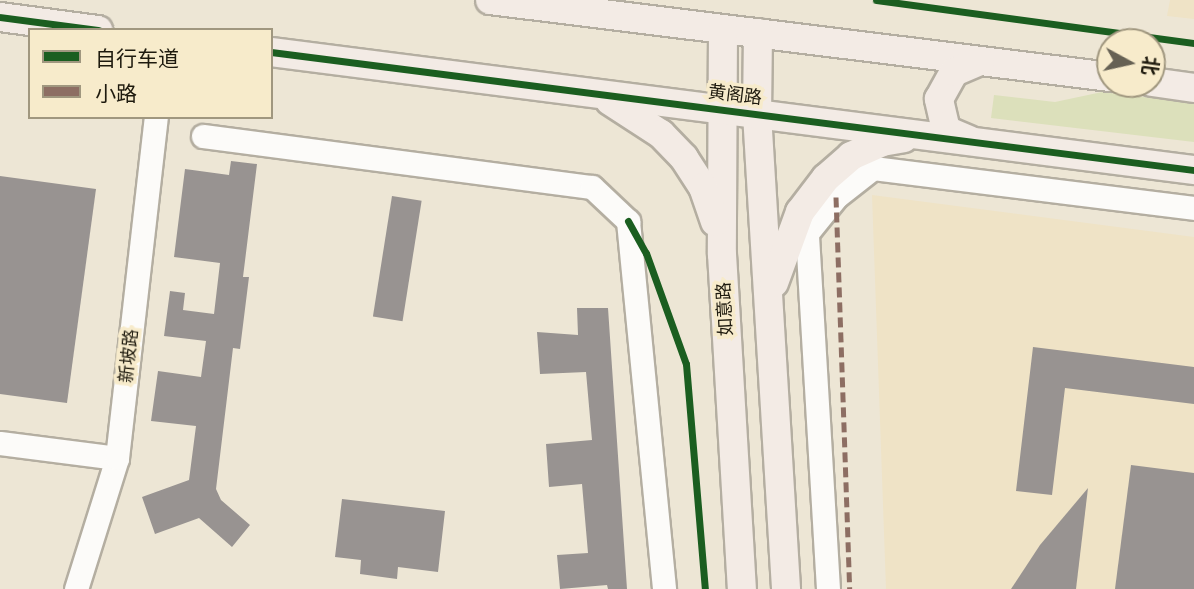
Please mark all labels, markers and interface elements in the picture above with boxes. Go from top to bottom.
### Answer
legend [28,28,273,119]
north arrow [1096,28,1166,98]
text: 自行车道 [95,46,179,71]
text: 北 [1138,55,1163,77]
text: 小路 [95,81,137,106]
street label: 黄阁路 [707,81,763,109]
street label: 如意路 [713,281,737,337]
street label: 新坡路 [115,328,143,384]

